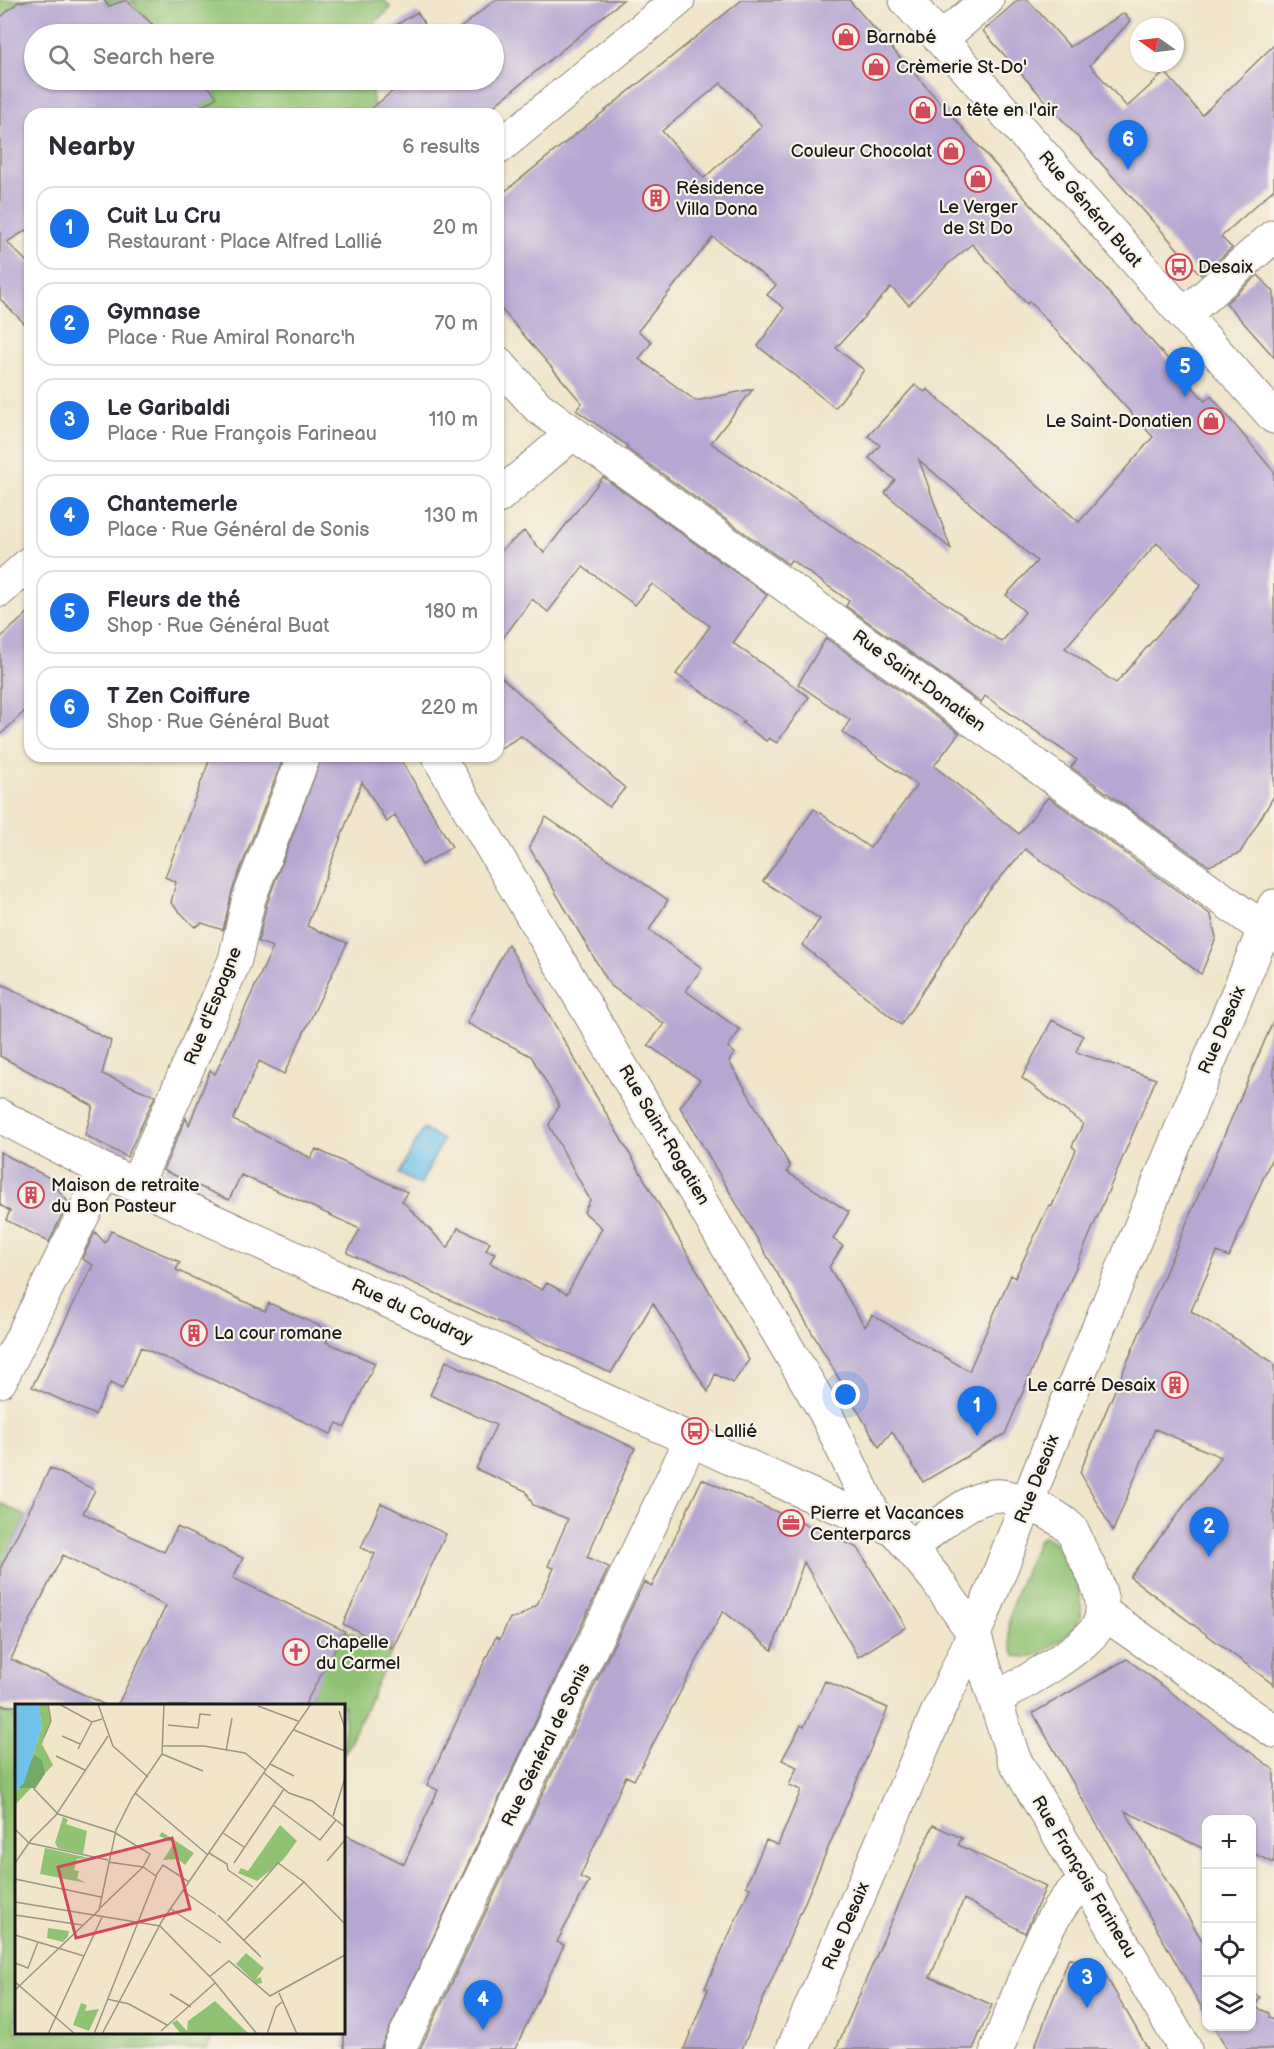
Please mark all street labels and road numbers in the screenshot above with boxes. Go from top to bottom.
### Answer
street label: Rue Général Buat [1034,147,1146,272]
street label: Rue Saint-Donatien [848,626,990,736]
street label: Rue d'Espagne [180,944,246,1068]
street label: Rue Desaix [1194,982,1250,1077]
street label: Rue Saint-Rogatien [614,1061,714,1209]
street label: Rue du Coudray [348,1275,477,1350]
street label: Rue Desaix [1010,1431,1064,1526]
street label: Rue Général de Sonis [497,1660,595,1830]
street label: Rue François Farineau [1027,1792,1141,1962]
street label: Rue Desaix [818,1878,874,1973]

